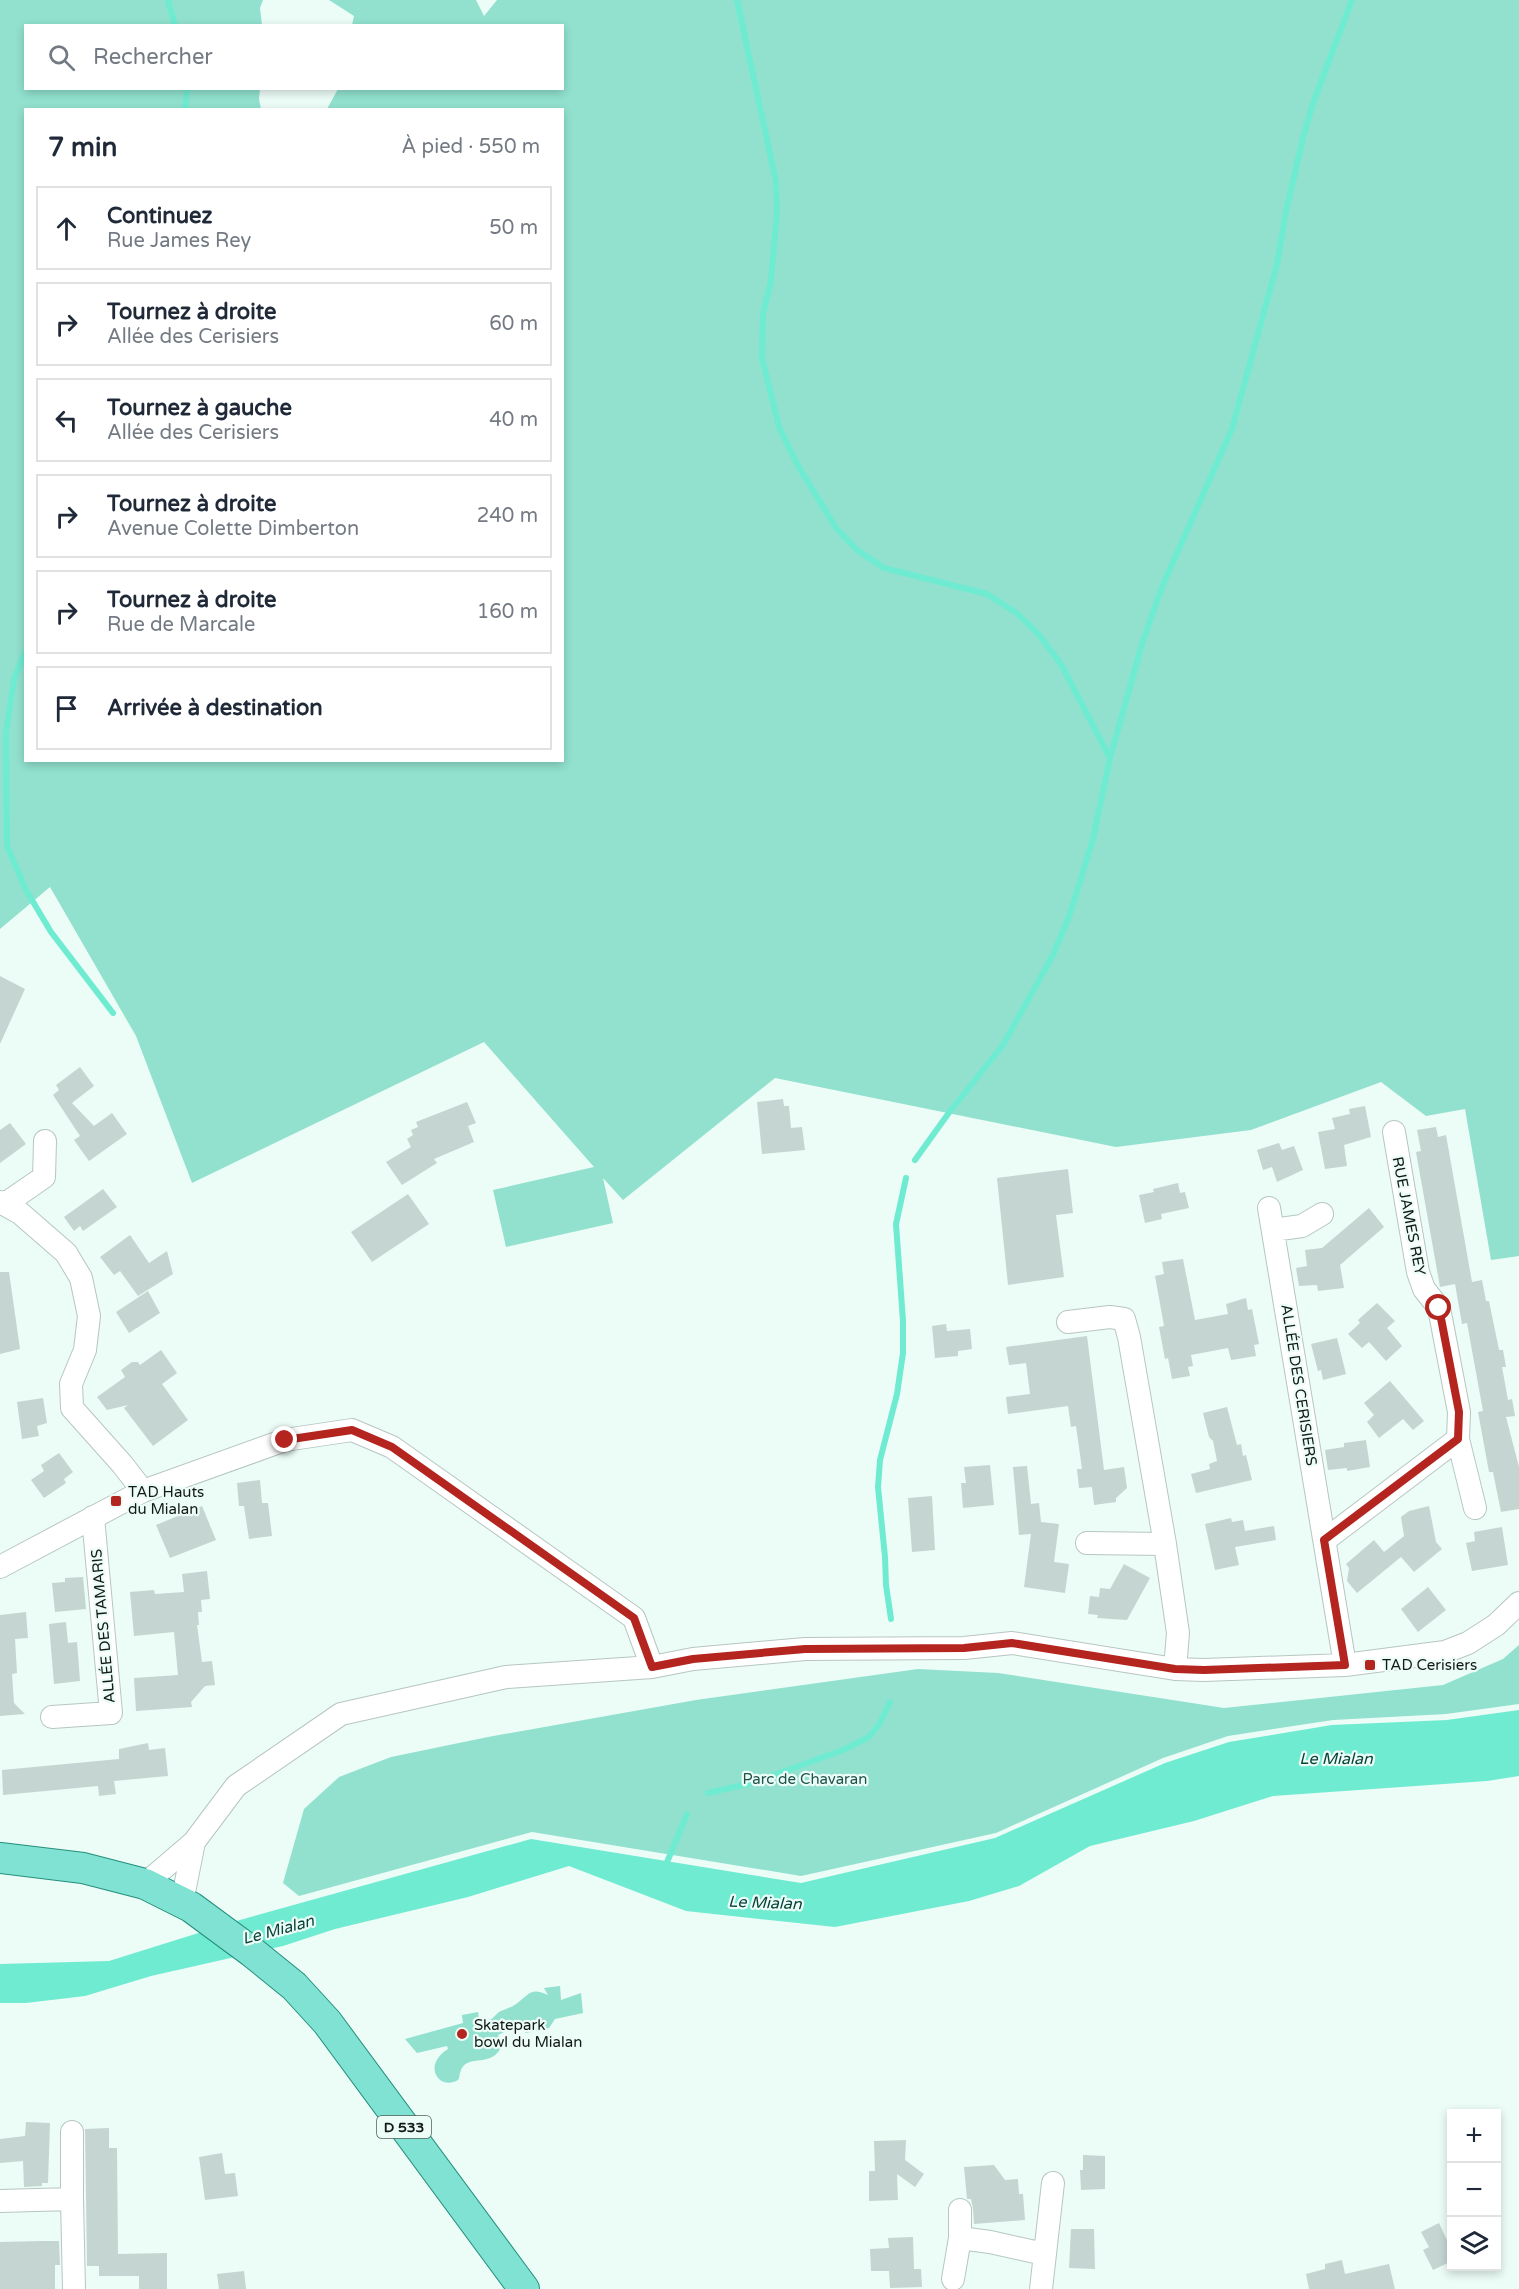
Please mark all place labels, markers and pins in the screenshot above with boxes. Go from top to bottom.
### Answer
place label: TAD Hauts du Mialan [128,1483,204,1518]
marker: TAD Hauts du Mialan [109,1494,123,1508]
place label: TAD Cerisiers [1382,1656,1477,1674]
marker: TAD Cerisiers [1363,1658,1377,1672]
place label: Skatepark bowl du Mialan [474,2016,582,2051]
marker: Skatepark bowl du Mialan [455,2027,469,2041]

